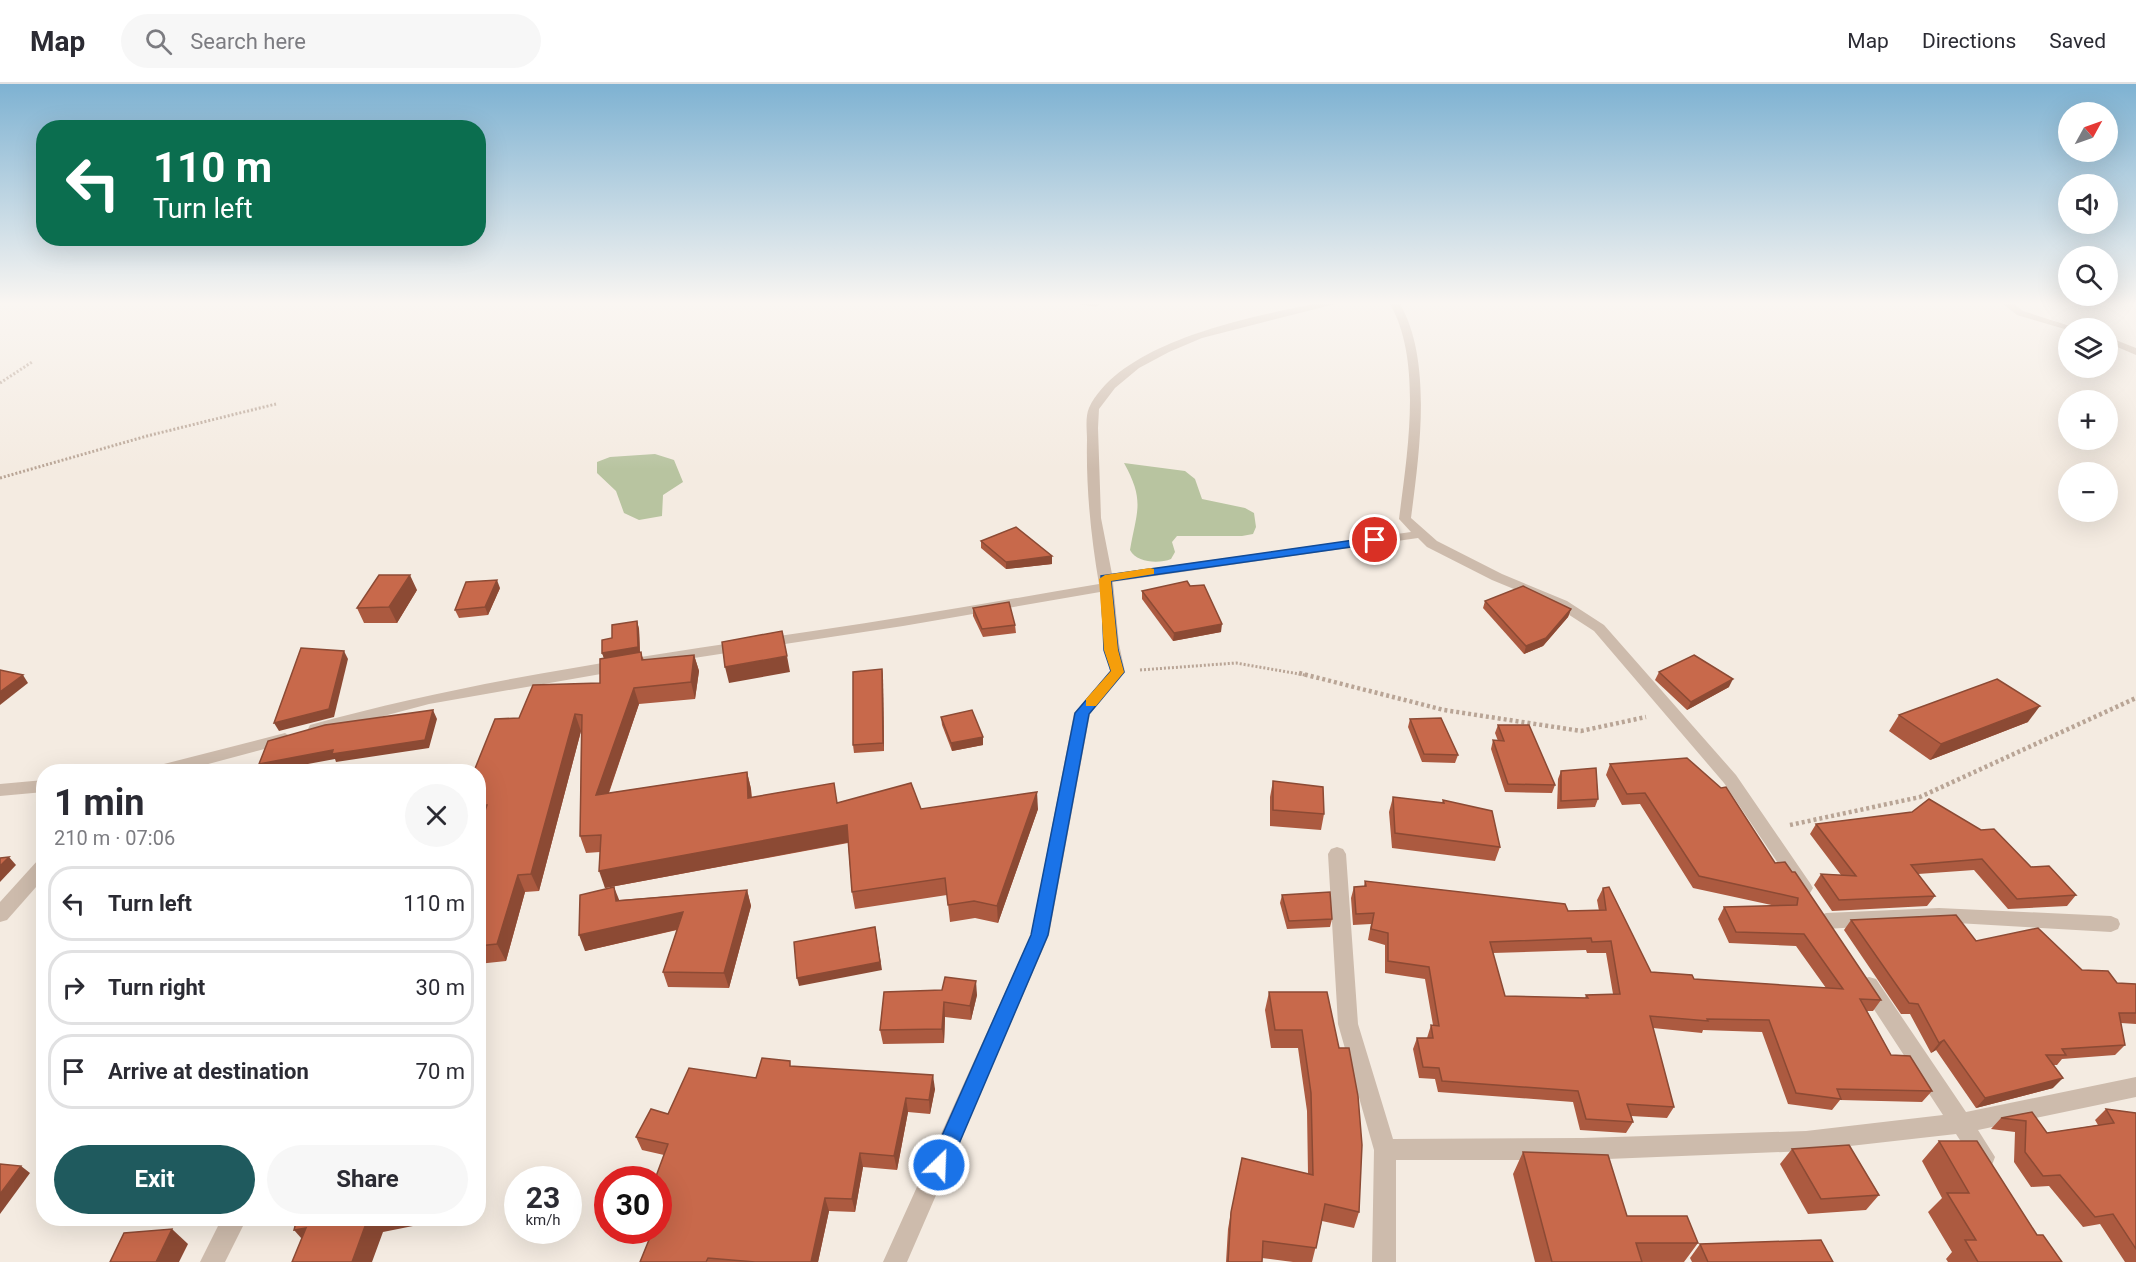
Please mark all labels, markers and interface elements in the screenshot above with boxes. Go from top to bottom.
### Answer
search box [121,14,541,68]
text: Map [30,25,85,58]
icon: search [142,25,175,58]
text: Search here [190,29,306,54]
text: Map [1847,29,1889,53]
text: Directions [1922,29,2016,53]
text: Saved [2049,29,2106,53]
north arrow [2058,102,2118,162]
map controls [2058,102,2118,522]
text: 110 m [153,143,272,192]
icon: left [54,144,132,222]
button: sound [2058,174,2118,234]
text: Turn left [153,193,253,225]
button: search [2058,246,2118,306]
button: layers [2058,318,2118,378]
button: + [2058,390,2118,450]
button: − [2058,462,2118,522]
pin [1349,514,1400,565]
icon: arrive [1358,523,1391,556]
text: 1 min [54,782,145,824]
button: close [405,784,468,847]
text: 210 m · 07:06 [54,826,175,850]
icon: left [57,887,90,920]
text: Turn left [108,891,192,916]
text: 110 m [403,891,465,916]
icon: right [57,971,90,1004]
text: Turn right [108,975,205,1000]
text: 30 m [416,975,465,1000]
icon: arrive [57,1055,90,1088]
text: Arrive at destination [108,1059,309,1084]
text: 70 m [416,1059,465,1084]
position arrow [907,1133,971,1197]
button: Exit [54,1145,255,1214]
button: Share [267,1145,468,1214]
speed limit sign: 30 [594,1166,672,1244]
text: 23 [526,1180,560,1215]
text: km/h [525,1211,561,1229]

